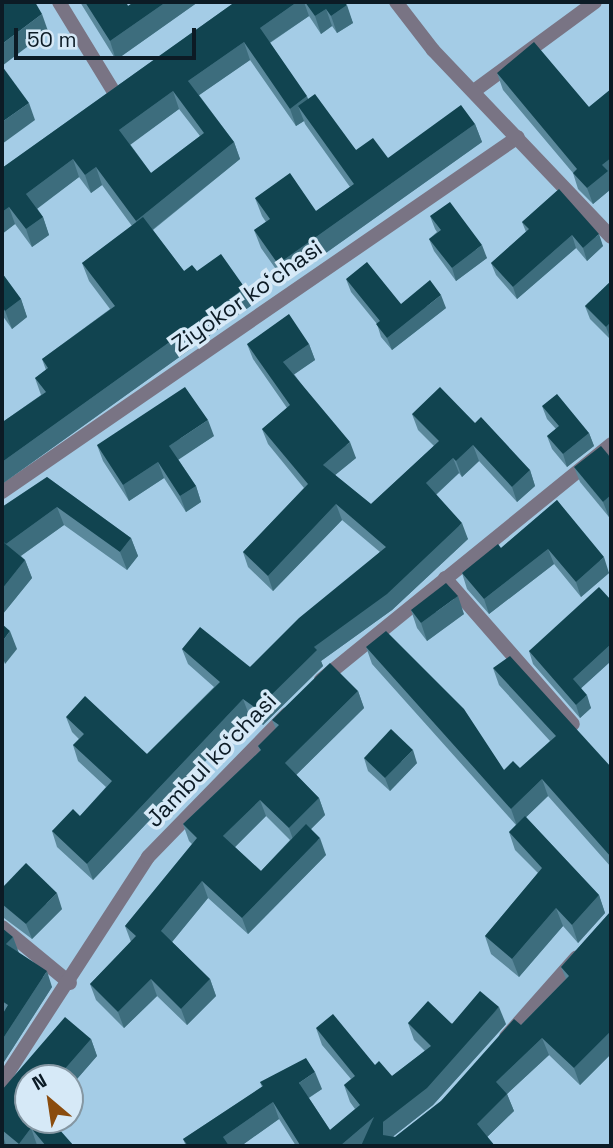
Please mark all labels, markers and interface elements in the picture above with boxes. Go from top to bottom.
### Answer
scale bar [18,14,200,58]
text: 50 m [27,26,77,53]
street label: Ziyokor koʻchasi [167,234,327,358]
street label: Jambul koʻchasi [140,687,282,833]
north arrow [14,1064,84,1134]
text: N [28,1068,51,1096]

